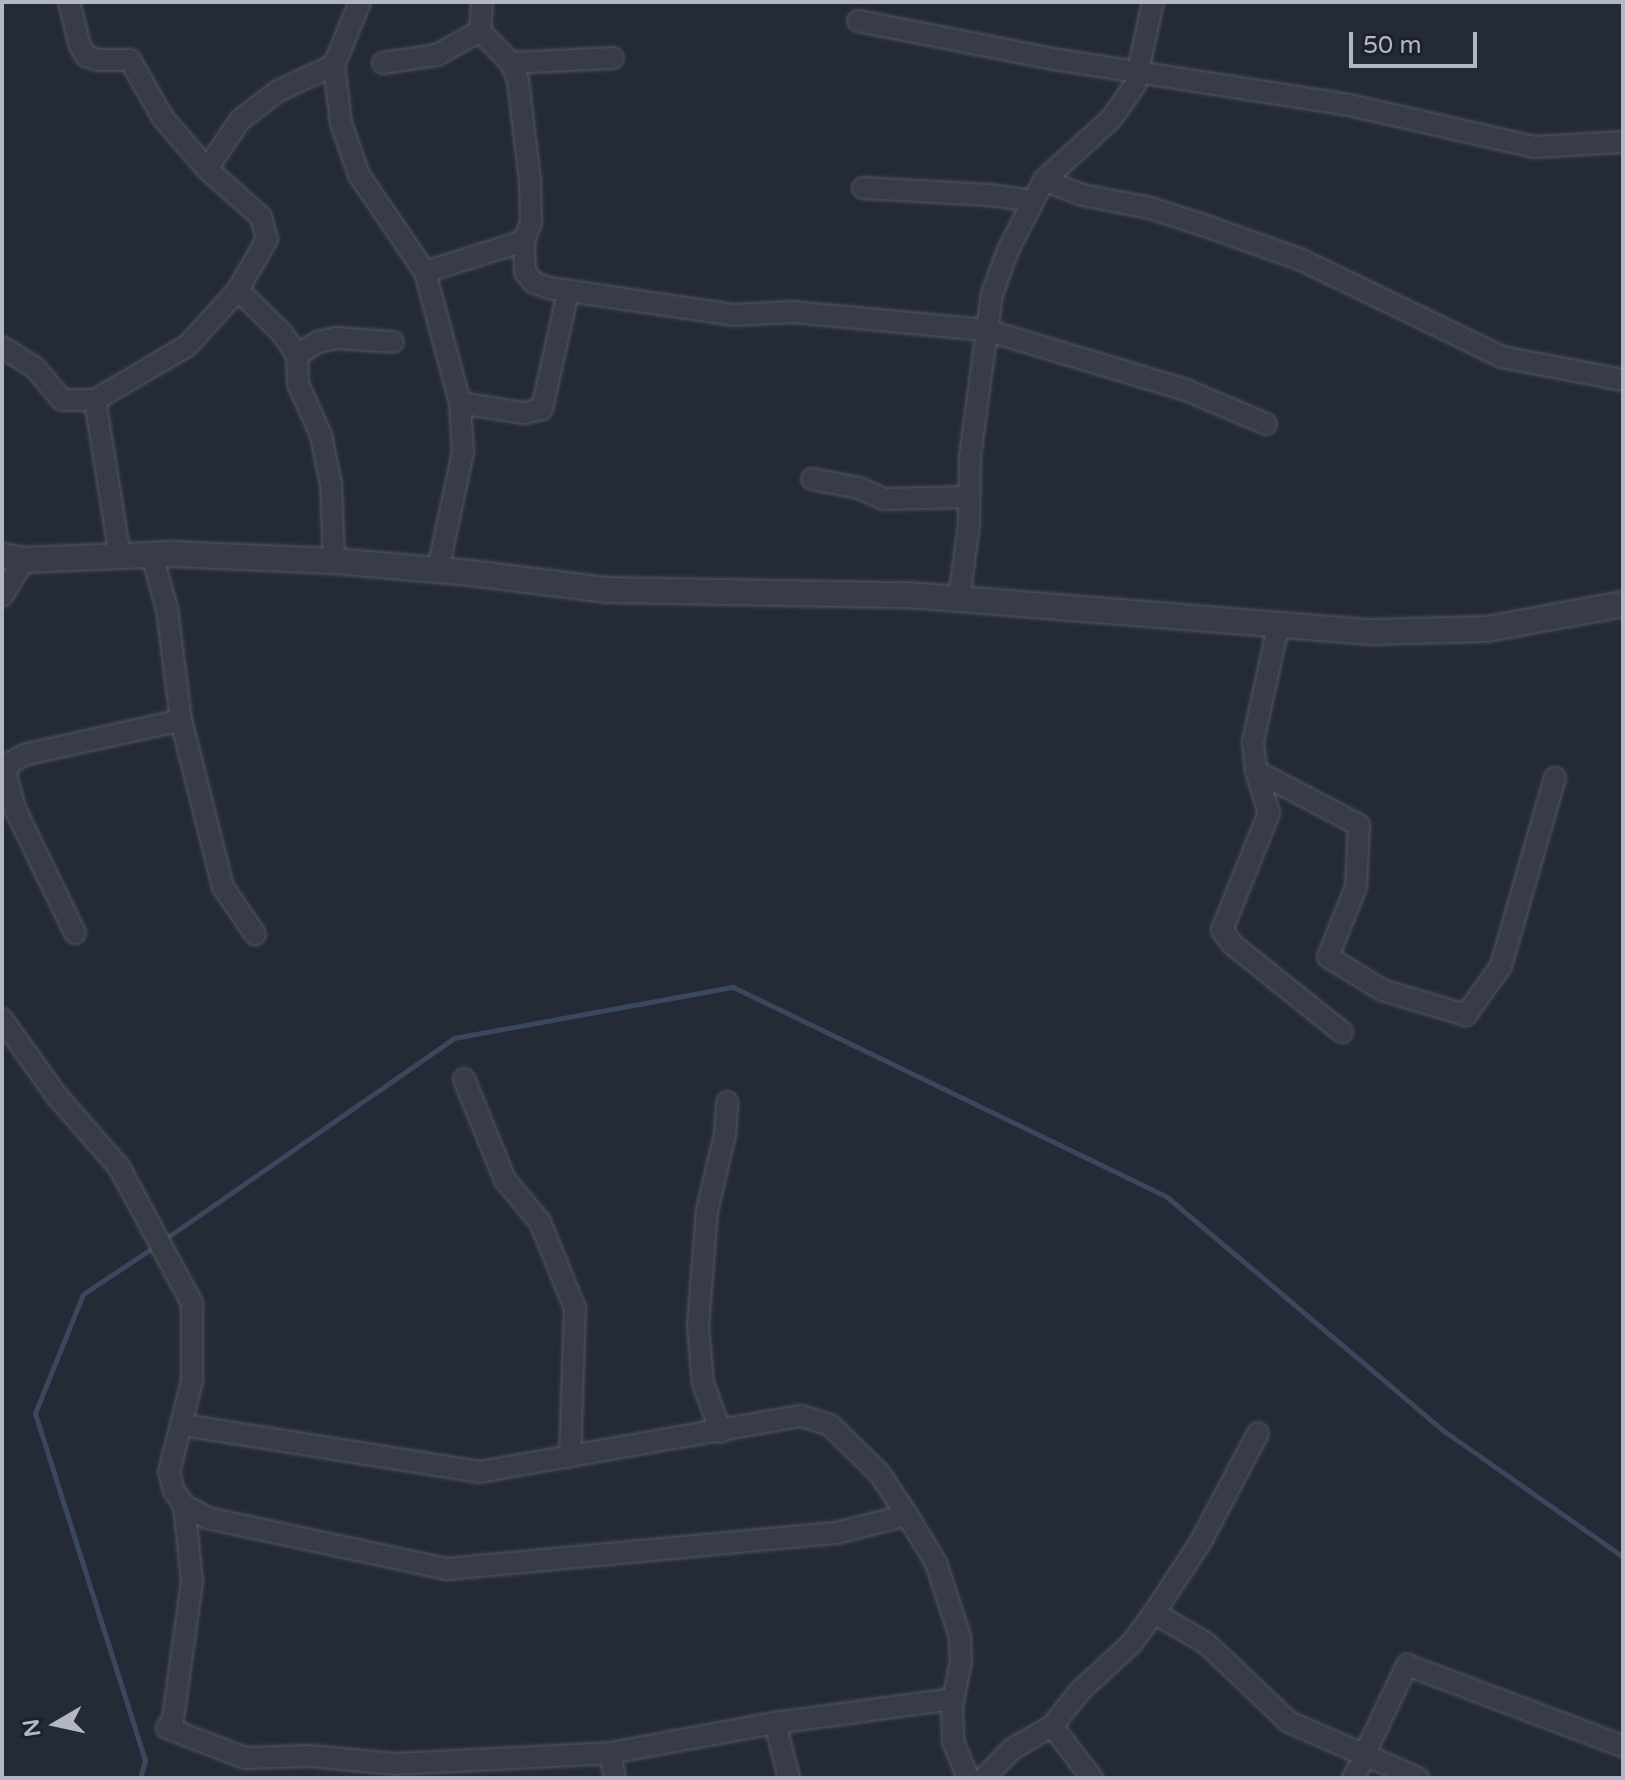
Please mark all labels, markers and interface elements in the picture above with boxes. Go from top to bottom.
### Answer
scale bar [1353,16,1481,66]
text: 50 m [1363,31,1421,60]
north arrow [16,1684,96,1764]
text: N [18,1717,47,1739]

